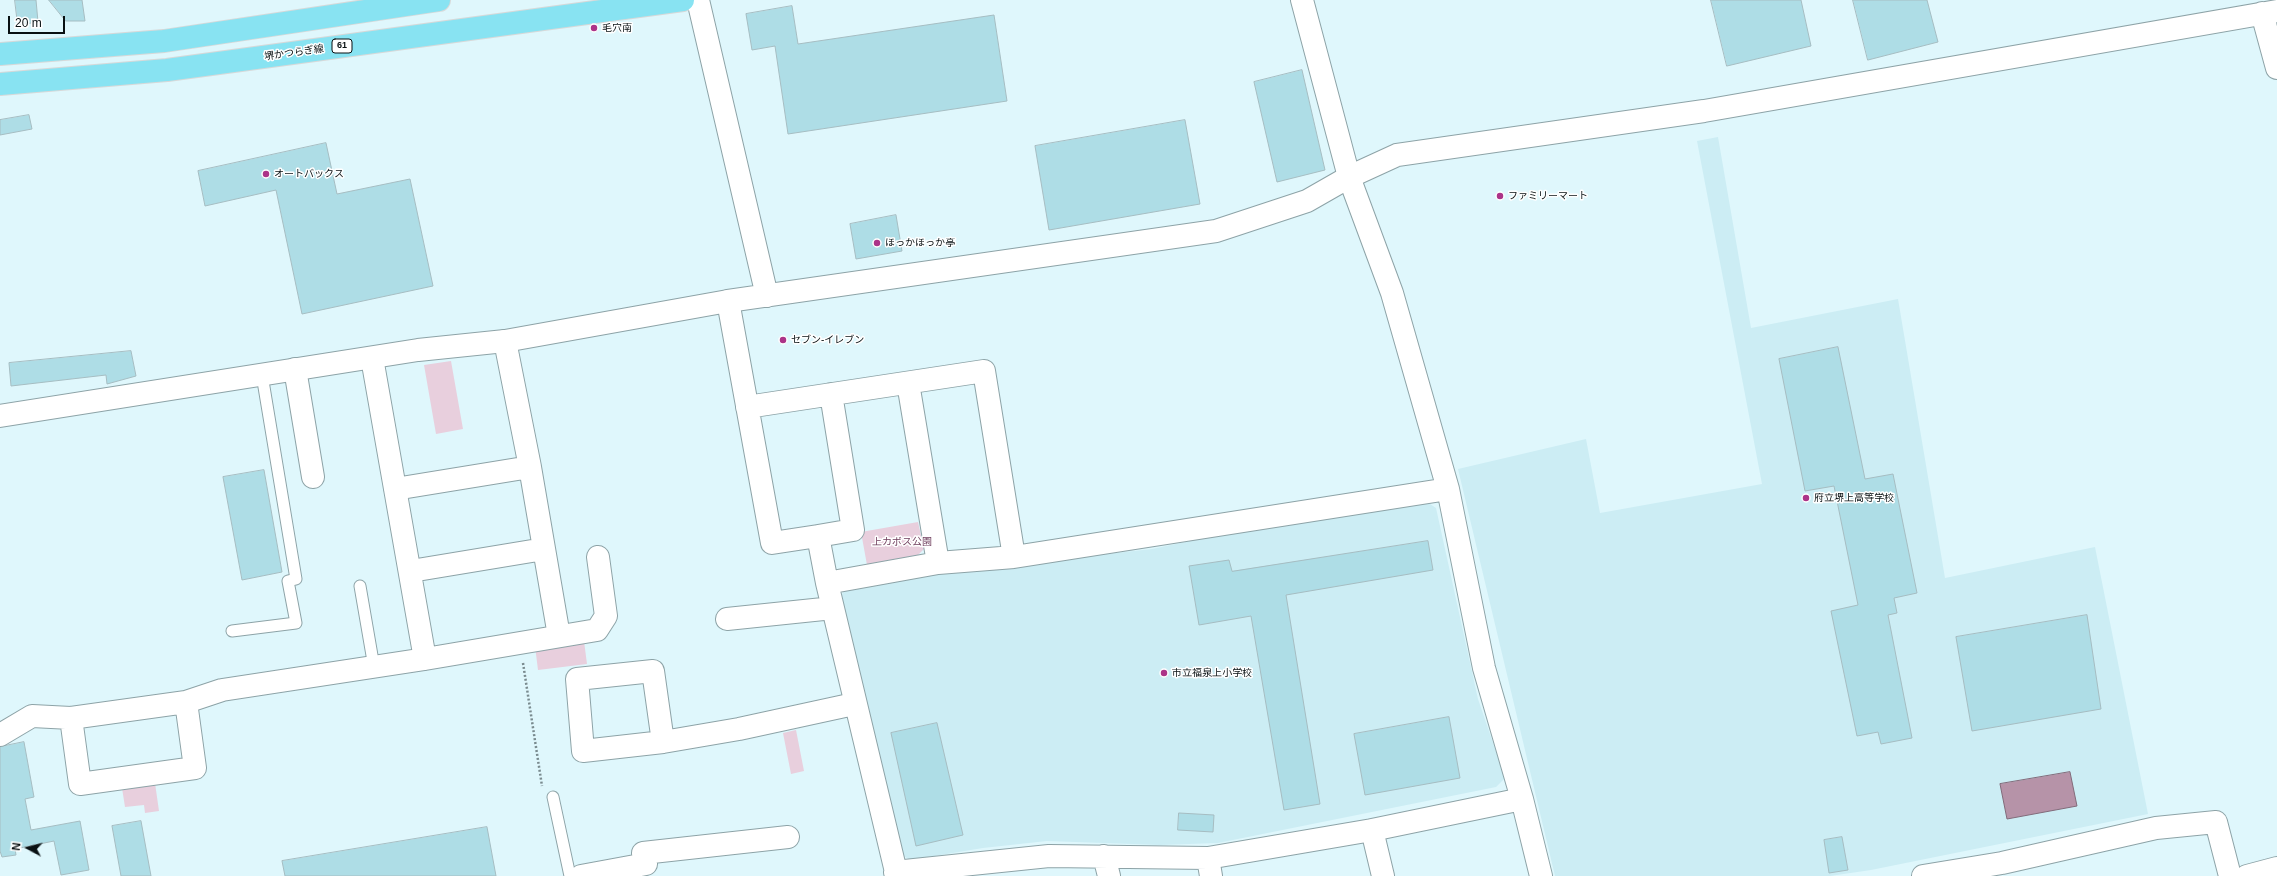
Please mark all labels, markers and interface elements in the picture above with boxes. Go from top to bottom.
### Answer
scale bar [10,8,67,34]
text: 20 m [15,16,42,30]
place label: 毛穴南 [602,22,632,34]
marker: 毛穴南 [589,23,599,33]
road number: 61 [332,39,352,53]
street label: 堺かつらぎ線 [263,43,325,63]
place label: オートバックス [274,168,344,180]
marker: オートバックス [261,169,271,179]
place label: ファミリーマート [1508,190,1588,202]
marker: ファミリーマート [1495,191,1505,201]
place label: ほっかほっか亭 [885,237,955,249]
marker: ほっかほっか亭 [872,238,882,248]
place label: セブン-イレブン [791,334,864,346]
marker: セブン-イレブン [778,335,788,345]
place label: 府立堺上高等学校 [1814,492,1894,504]
marker: 府立堺上高等学校 [1801,493,1811,503]
park label: 上カボス公園 [872,536,932,548]
place label: 市立福泉上小学校 [1172,667,1252,679]
marker: 市立福泉上小学校 [1159,668,1169,678]
north arrow [8,828,48,868]
text: N [10,842,23,851]

